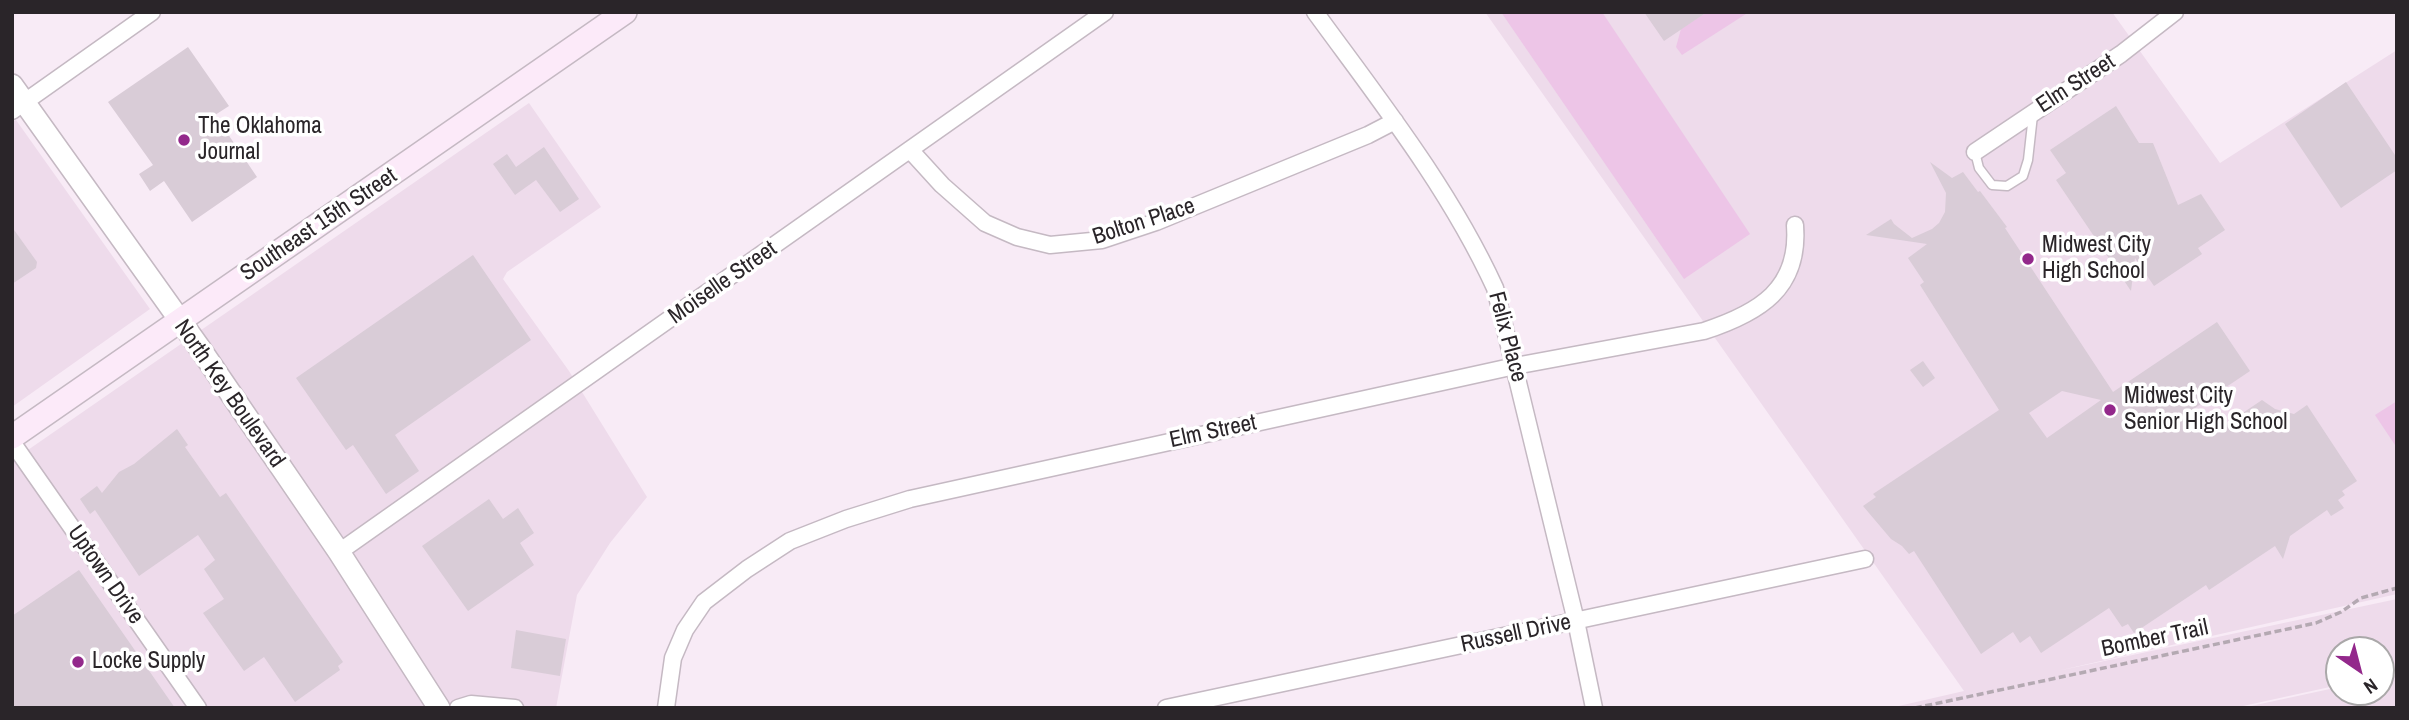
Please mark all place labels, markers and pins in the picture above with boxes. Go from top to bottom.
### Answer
place label: The Oklahoma Journal [198,113,322,167]
marker: The Oklahoma Journal [176,132,192,148]
place label: Midwest City High School [2042,232,2151,286]
marker: Midwest City High School [2020,251,2036,267]
place label: Midwest City Senior High School [2124,383,2288,437]
marker: Midwest City Senior High School [2102,402,2118,418]
place label: Locke Supply [92,648,205,676]
marker: Locke Supply [70,654,86,670]

